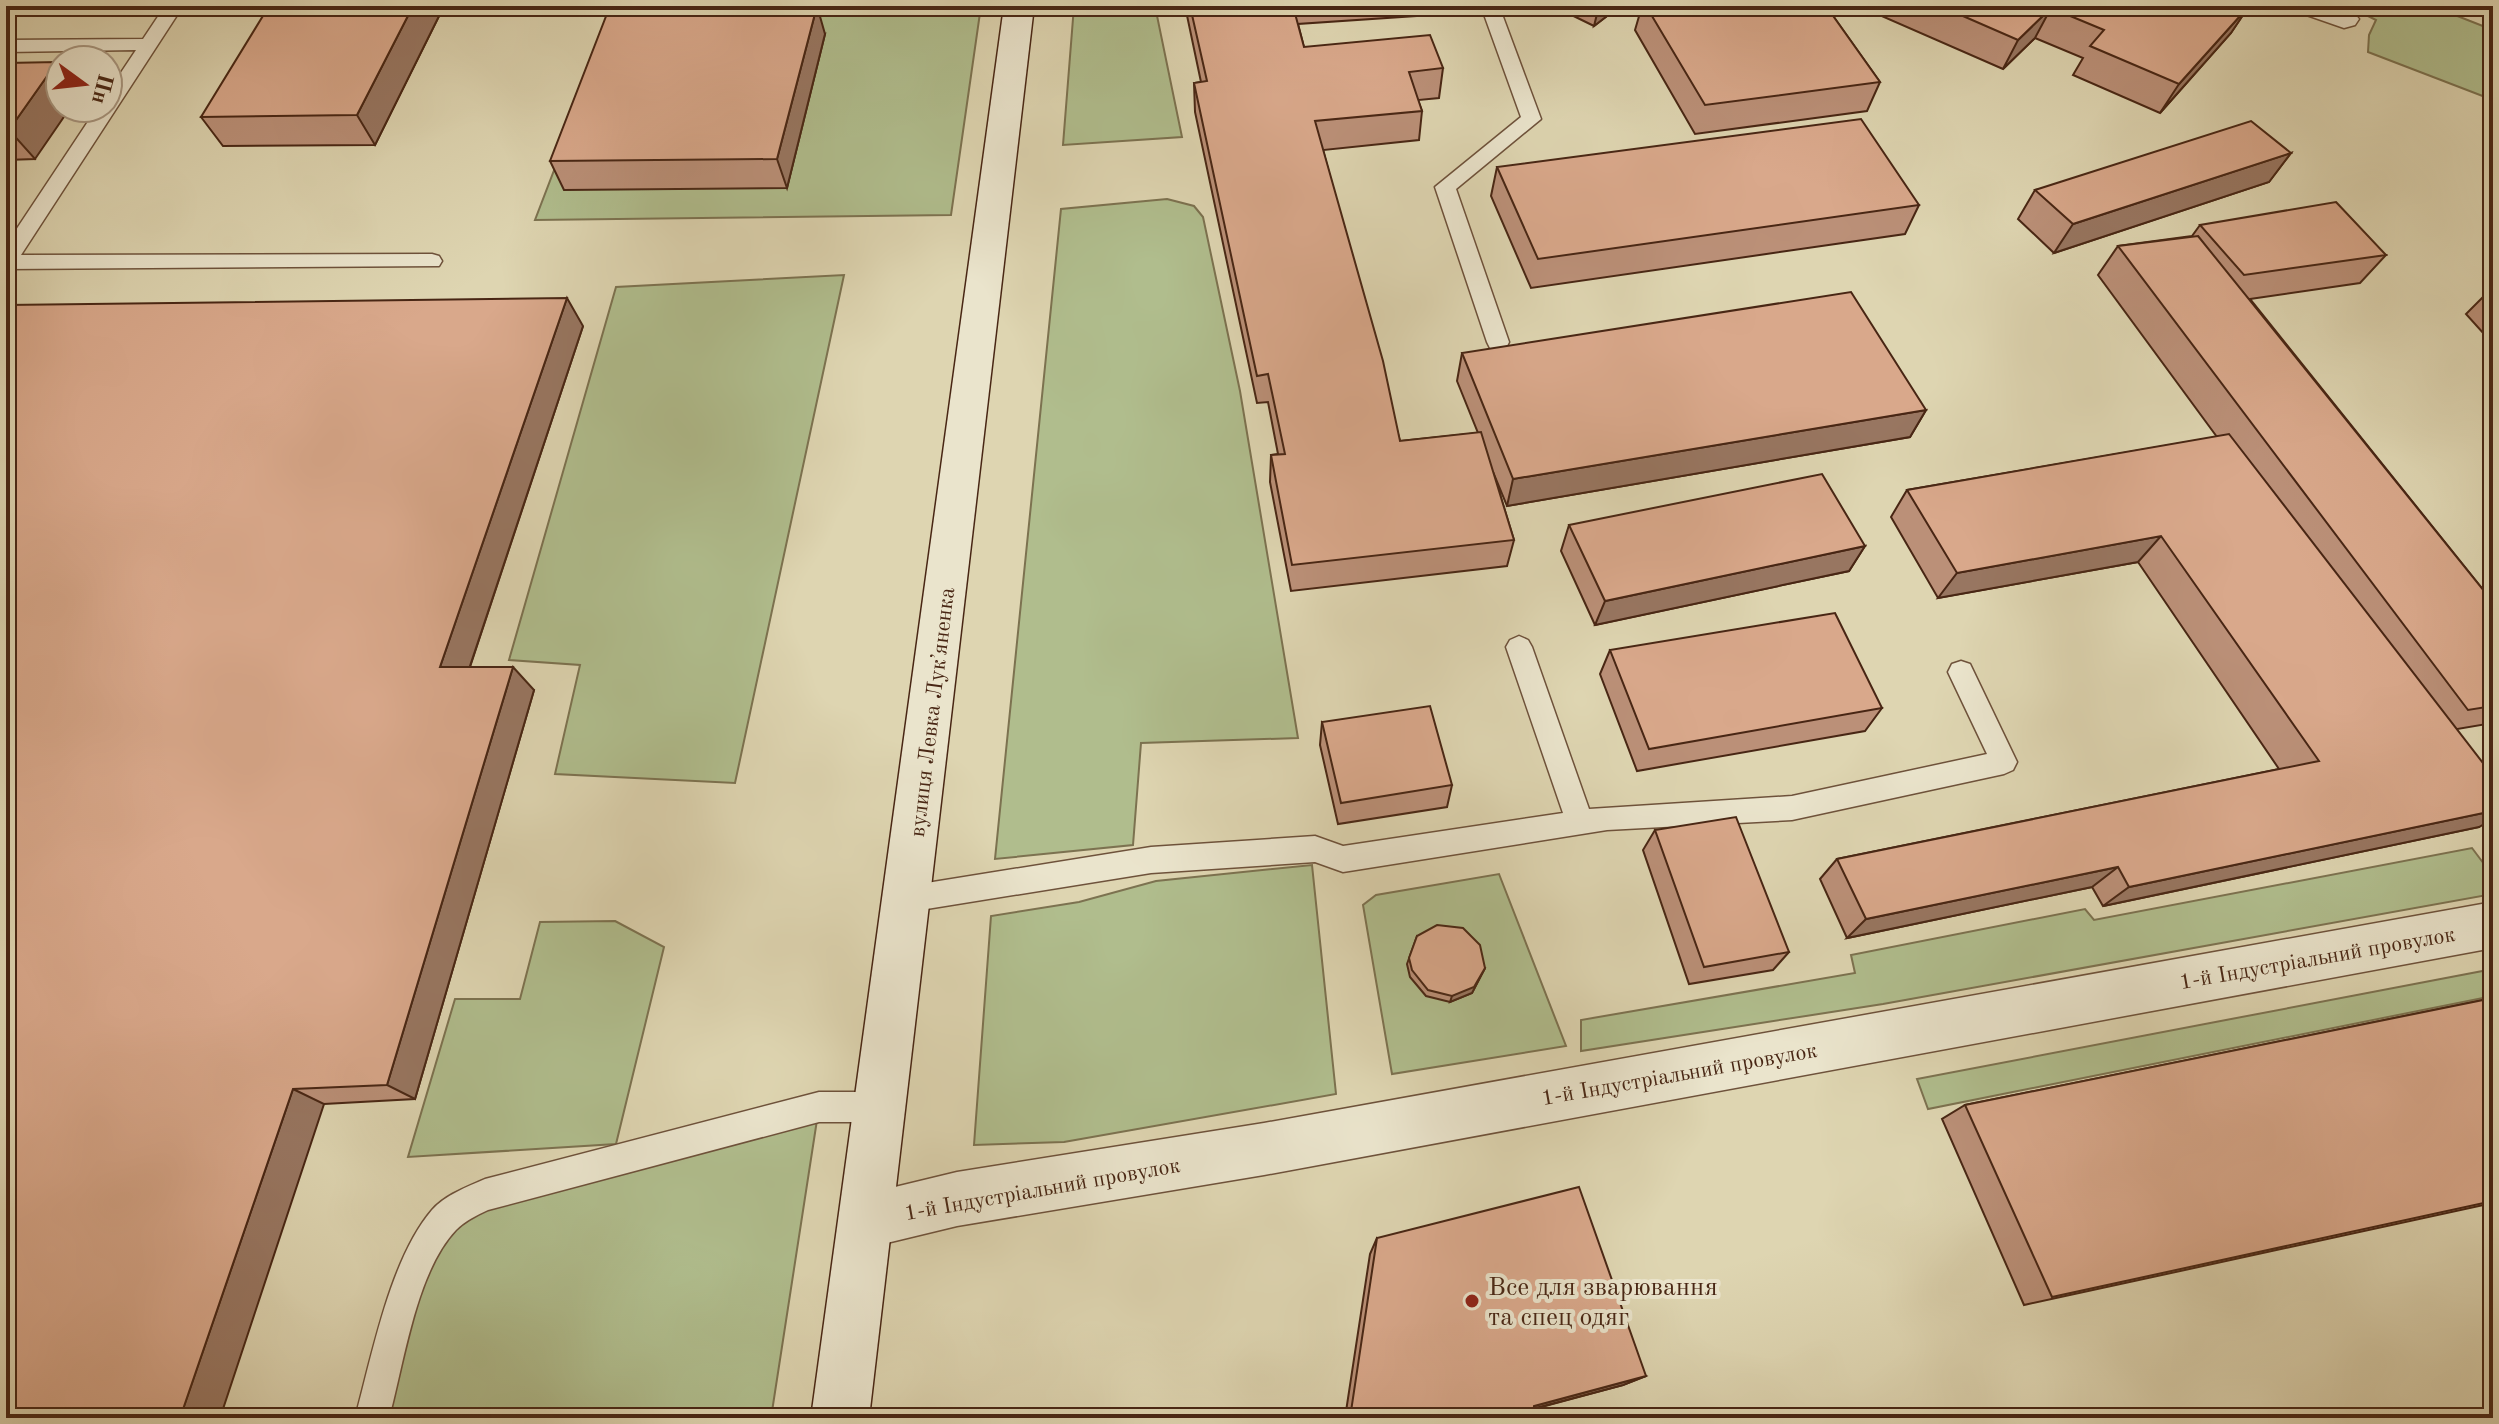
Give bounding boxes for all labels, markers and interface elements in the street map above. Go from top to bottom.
north arrow [44,44,124,124]
text: Пн [87,71,116,106]
street label: вулиця Левка Лукʼяненка [907,586,959,838]
street label: 1-й Індустріальний провулок [2178,924,2457,994]
street label: 1-й Індустріальний провулок [1540,1040,1819,1110]
street label: 1-й Індустріальний провулок [903,1155,1182,1225]
place label: Все для зварювання та спец одяг [1488,1275,1718,1331]
marker: Все для зварювання та спец одяг [1463,1292,1481,1310]

